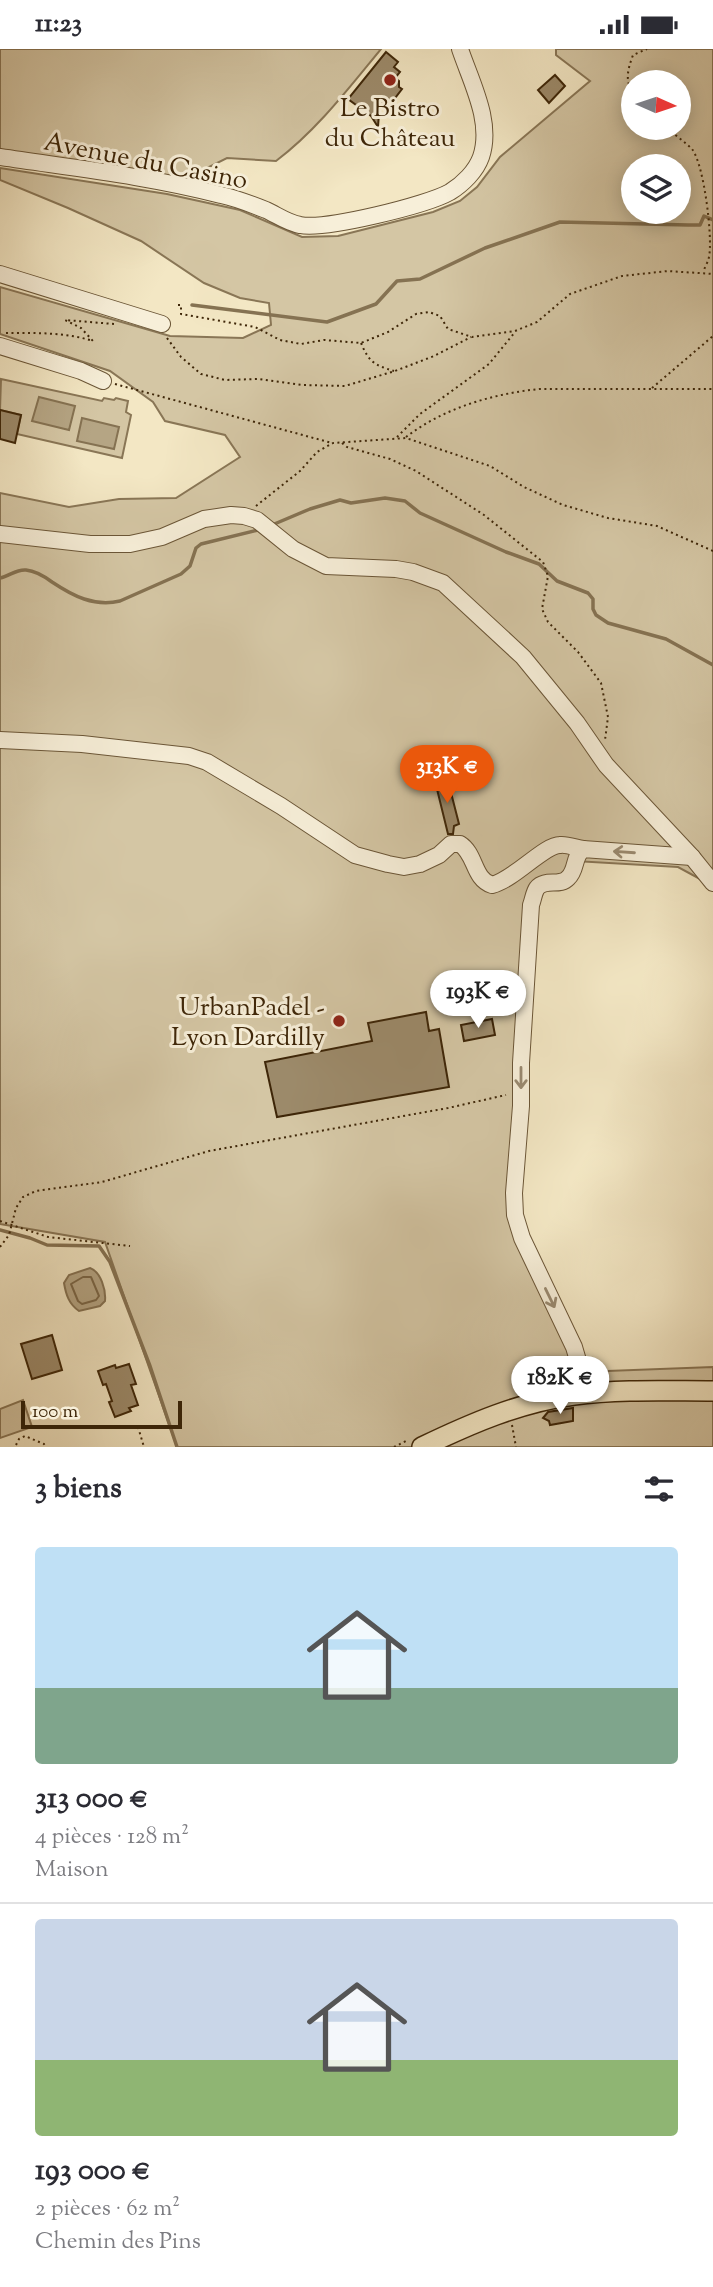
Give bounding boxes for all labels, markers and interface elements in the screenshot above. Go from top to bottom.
text: 11:23 [35,6,82,43]
north arrow [621,70,691,140]
map controls [621,70,691,224]
marker: Le Bistro du Château [382,72,398,88]
place label: Le Bistro du Château [325,91,455,158]
street label: Avenue du Casino [40,125,251,200]
button: layers [621,154,691,224]
pin: 313K € [390,745,504,805]
text: 313K € [416,751,478,784]
one-way arrow [613,845,636,858]
pin: 193K € [421,971,535,1030]
text: 193K € [446,976,510,1009]
place label: UrbanPadel - Lyon Dardilly [171,990,325,1057]
marker: UrbanPadel - Lyon Dardilly [331,1013,347,1029]
one-way arrow [514,1066,528,1089]
one-way arrow [543,1287,557,1308]
pin: 182K € [503,1357,617,1416]
text: 182K € [527,1362,593,1395]
scale bar [21,1398,182,1430]
text: 100 m [32,1399,78,1426]
text: 3 biens [35,1468,122,1511]
icon: filters [640,1470,678,1508]
icon: home [294,1592,420,1718]
text: 313 000 € [35,1778,148,1821]
text: 4 pièces · 128 m² [35,1821,189,1854]
text: Maison [35,1854,109,1887]
icon: home [294,1964,420,2090]
text: 193 000 € [35,2150,150,2193]
text: 2 pièces · 62 m² [35,2193,180,2226]
text: Chemin des Pins [35,2226,201,2259]

